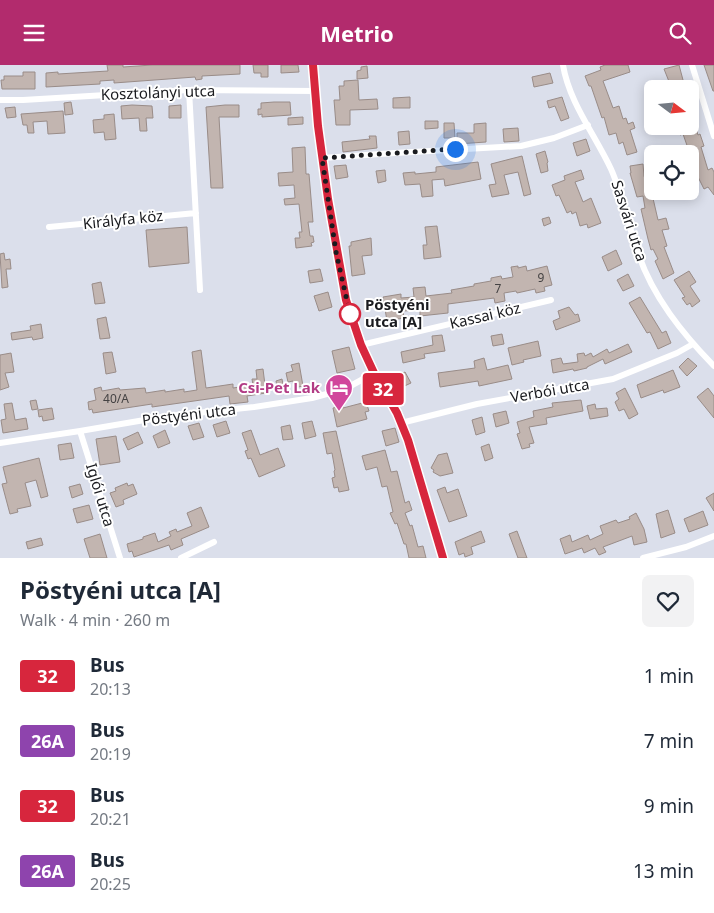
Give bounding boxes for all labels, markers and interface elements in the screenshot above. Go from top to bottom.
text: Metrio [320,18,394,48]
icon: menu [20,19,48,47]
icon: search [666,19,694,47]
street label: Kosztolányi utca [100,80,215,104]
north arrow [644,80,699,135]
map controls [644,80,699,200]
your location [443,137,468,162]
button: locate [644,145,699,200]
street label: Sasvári utca [607,178,652,264]
street label: Királyfa köz [82,205,164,233]
house number: 9 [538,269,545,286]
house number: 7 [495,280,502,297]
place label: Pöstyéni utca [A] [365,294,430,331]
street label: Kassai köz [447,297,522,333]
marker: Pöstyéni utca [A] [339,303,361,325]
hotel icon: Csi-Pet Lak [324,373,354,412]
line badge: 32 [360,373,406,405]
street label: Verbói utca [509,373,591,407]
place label: Csi-Pet Lak [238,377,321,397]
text: 32 [373,377,393,401]
house number: 40/A [103,390,129,407]
street label: Pöstyéni utca [141,398,237,430]
street label: Iglói utca [82,461,120,529]
text: Pöstyéni utca [A] [20,573,221,606]
button: heart [642,575,694,627]
text: Walk · 4 min · 260 m [20,609,170,631]
text: Bus [90,652,125,678]
text: 1 min [644,663,694,689]
text: 32 [37,664,58,688]
text: 20:13 [90,678,131,700]
text: Bus [90,717,125,743]
text: 7 min [644,728,694,754]
text: 26A [31,729,64,753]
text: 20:19 [90,743,131,765]
text: Bus [90,782,125,808]
text: 9 min [644,793,694,819]
text: 32 [37,794,58,818]
text: 20:21 [90,808,131,830]
text: Bus [90,847,125,873]
text: 13 min [633,858,694,884]
text: 26A [31,859,64,883]
text: 20:25 [90,873,131,895]

